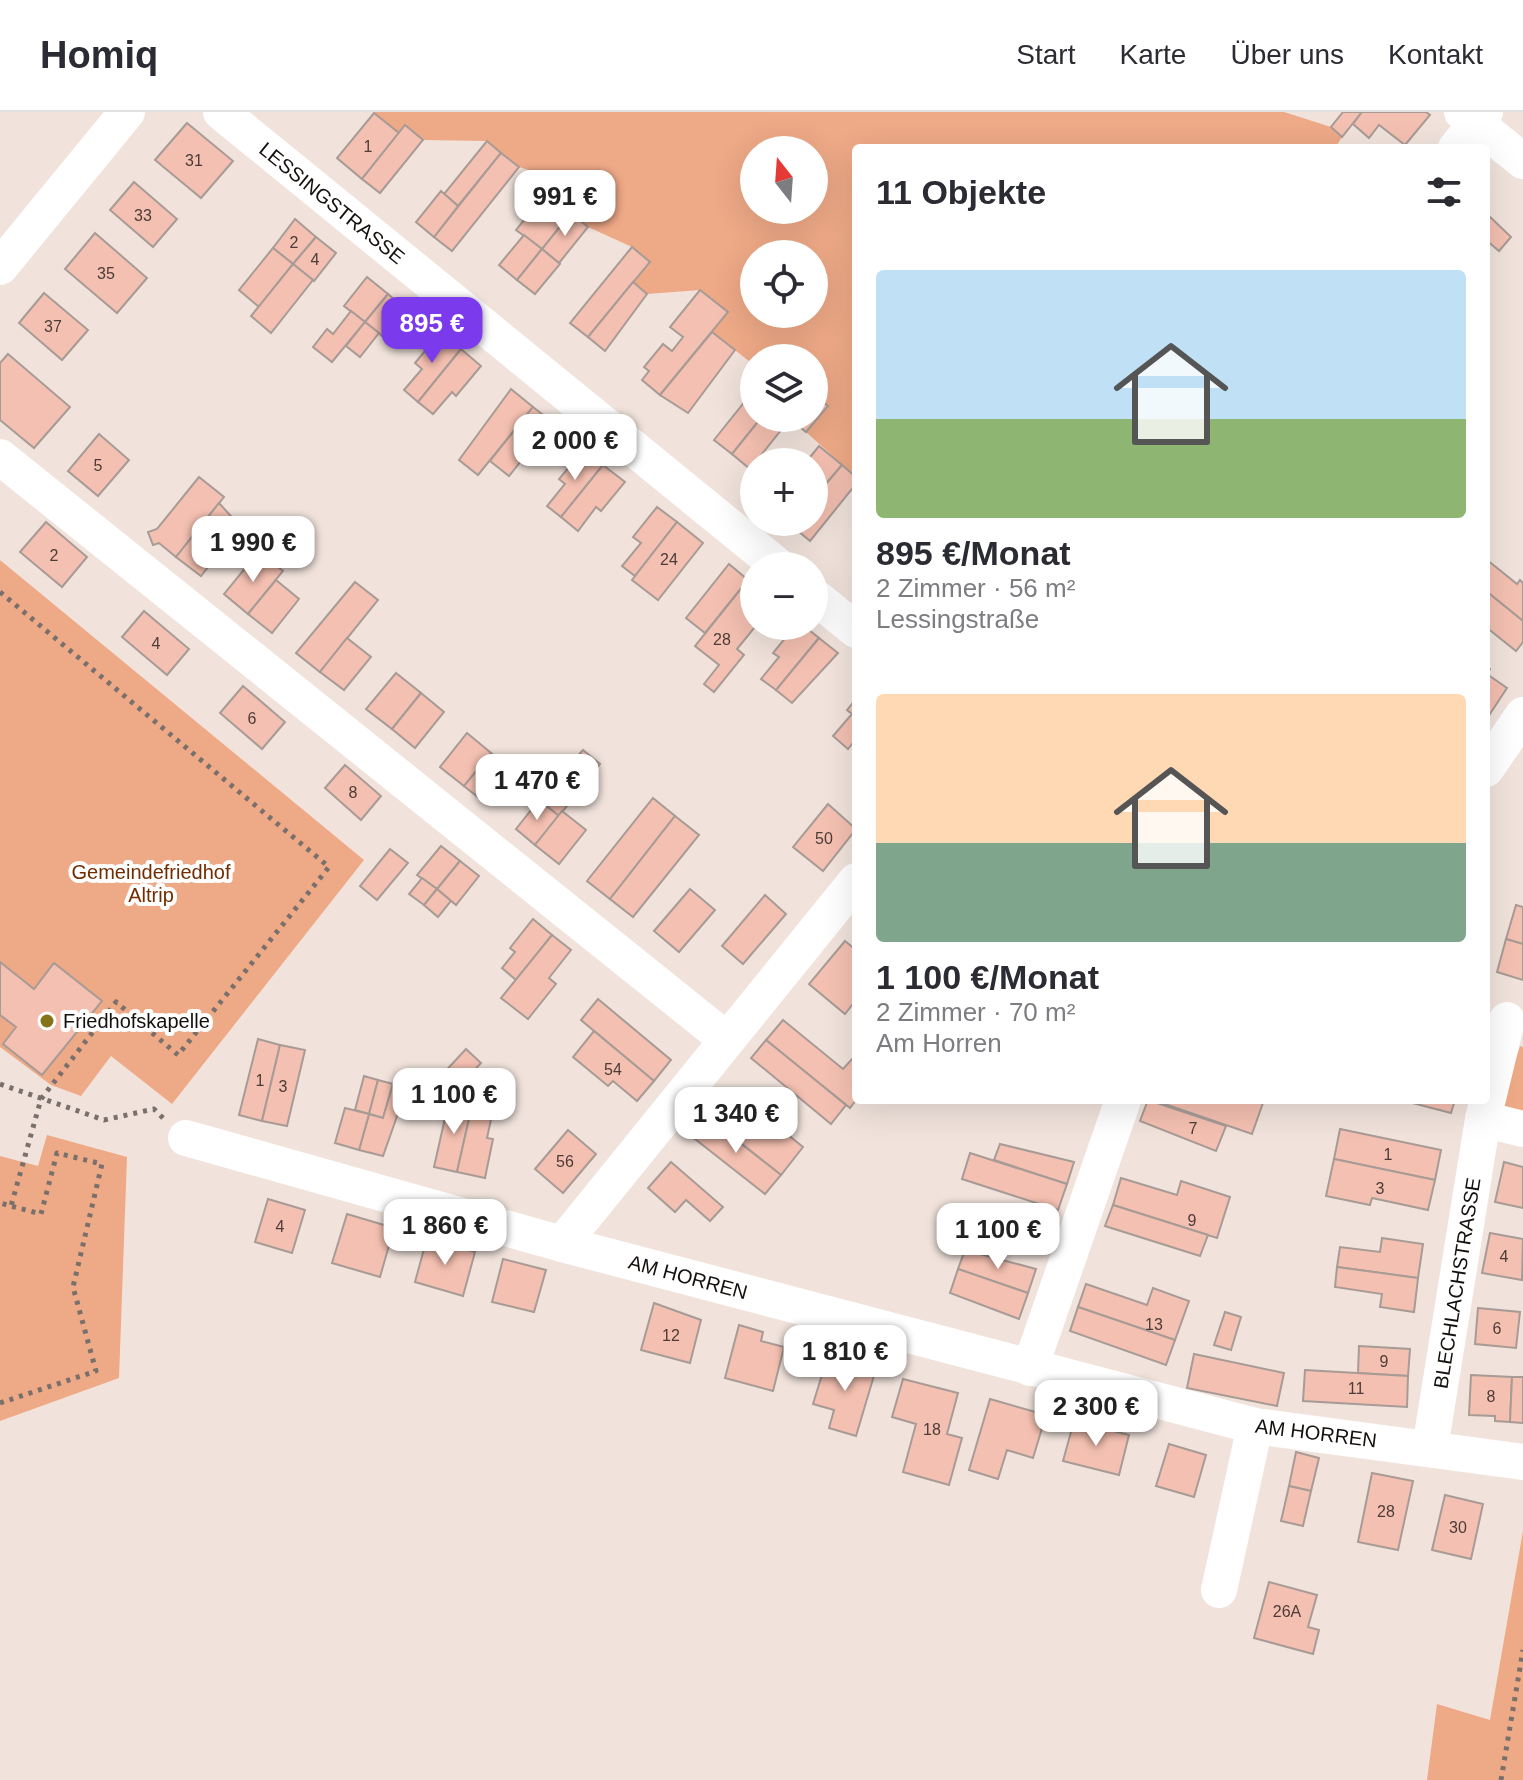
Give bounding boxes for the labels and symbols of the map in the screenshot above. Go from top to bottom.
north arrow [740,136,828,224]
street label: LESSINGSTRASSE [255,138,409,268]
house number: 1 [364,138,373,155]
house number: 31 [185,152,203,169]
pin: 991 € [509,170,621,238]
house number: 33 [134,207,152,224]
house number: 2 [290,234,299,251]
house number: 4 [311,251,320,268]
house number: 35 [97,265,115,282]
pin: 895 € [376,297,488,365]
house number: 37 [44,318,62,335]
pin: 2 000 € [501,414,649,482]
house number: 5 [94,457,103,474]
pin: 1 990 € [179,516,327,584]
house number: 2 [50,547,59,564]
house number: 24 [660,551,678,568]
house number: 28 [713,631,731,648]
house number: 4 [152,635,161,652]
house number: 6 [248,710,257,727]
pin: 1 470 € [463,754,611,822]
house number: 8 [349,784,358,801]
house number: 50 [815,830,833,847]
park label: Gemeindefriedhof Altrip [72,861,231,906]
place label: Friedhofskapelle [63,1010,210,1032]
marker: Friedhofskapelle [38,1012,56,1030]
house number: 54 [604,1061,622,1078]
pin: 1 100 € [380,1068,528,1136]
house number: 1 [256,1072,265,1089]
house number: 3 [279,1078,288,1095]
pin: 1 340 € [662,1087,810,1155]
house number: 7 [1189,1120,1198,1137]
house number: 1 [1384,1146,1393,1163]
house number: 56 [556,1153,574,1170]
street label: BLECHLACHSTRASSE [1429,1176,1485,1390]
house number: 3 [1376,1180,1385,1197]
pin: 1 860 € [371,1199,519,1267]
pin: 1 100 € [924,1203,1072,1271]
house number: 9 [1188,1212,1197,1229]
house number: 4 [276,1218,285,1235]
house number: 4 [1500,1248,1509,1265]
street label: AM HORREN [626,1251,750,1303]
house number: 13 [1145,1316,1163,1333]
house number: 6 [1493,1320,1502,1337]
pin: 1 810 € [771,1325,919,1393]
house number: 12 [662,1327,680,1344]
house number: 9 [1380,1353,1389,1370]
pin: 2 300 € [1022,1380,1170,1448]
house number: 11 [1348,1380,1364,1397]
house number: 8 [1487,1388,1496,1405]
street label: AM HORREN [1254,1415,1378,1451]
house number: 18 [923,1421,941,1438]
house number: 28 [1377,1503,1395,1520]
house number: 30 [1449,1519,1467,1536]
house number: 26A [1273,1603,1302,1620]

